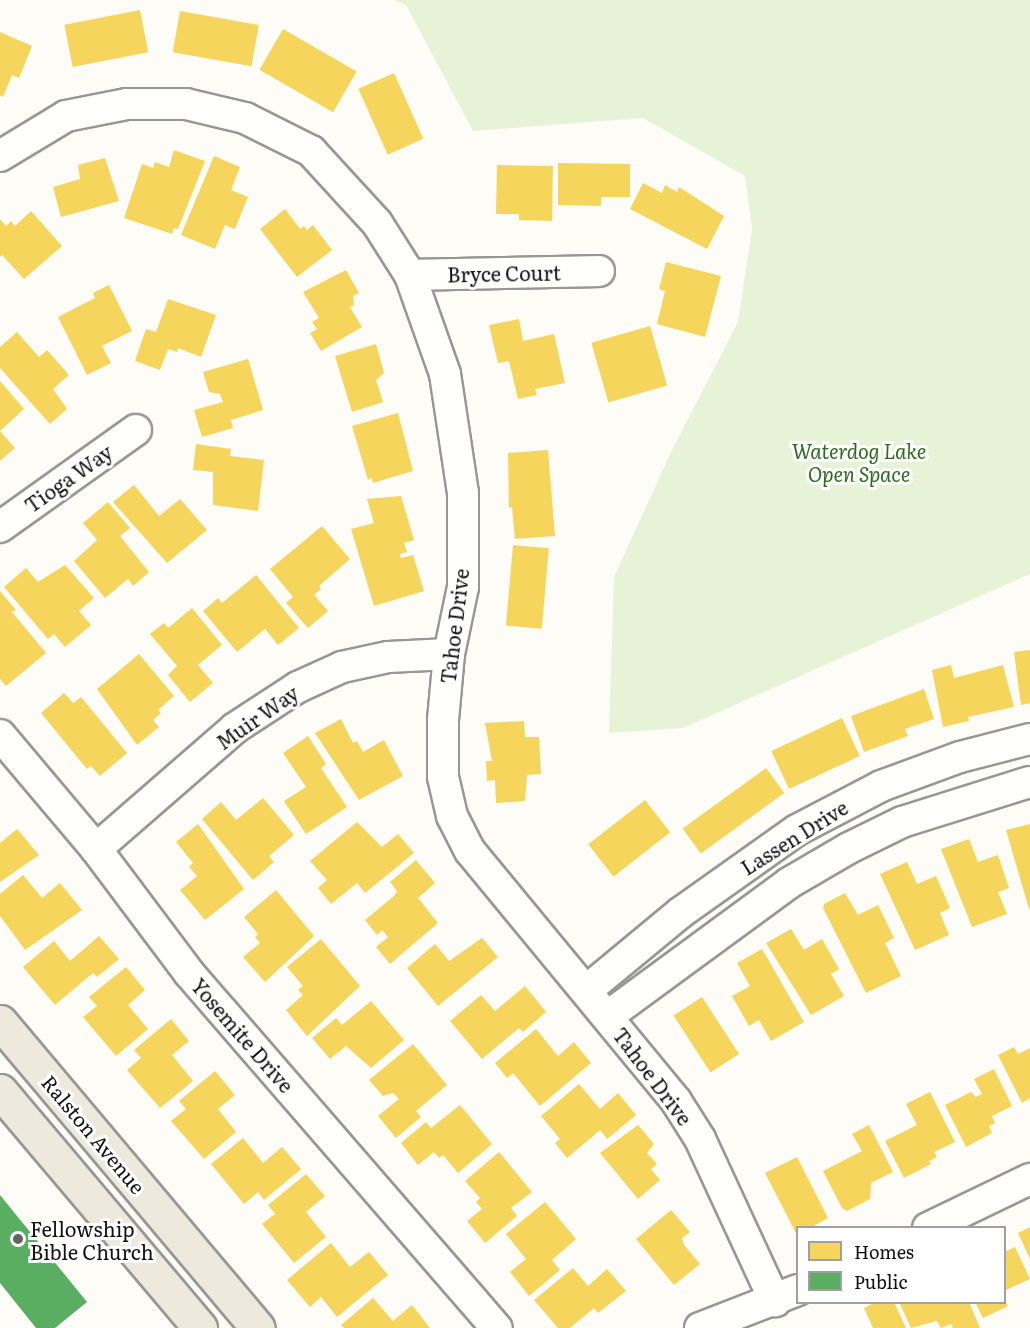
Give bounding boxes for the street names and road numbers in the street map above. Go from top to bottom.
street label: Bryce Court [447,260,561,286]
street label: Tioga Way [20,439,116,517]
street label: Tahoe Drive [435,567,473,685]
street label: Muir Way [211,680,303,754]
street label: Lassen Drive [736,795,852,879]
street label: Yosemite Drive [187,973,299,1097]
street label: Tahoe Drive [609,1022,697,1130]
street label: Ralston Avenue [37,1070,151,1198]

